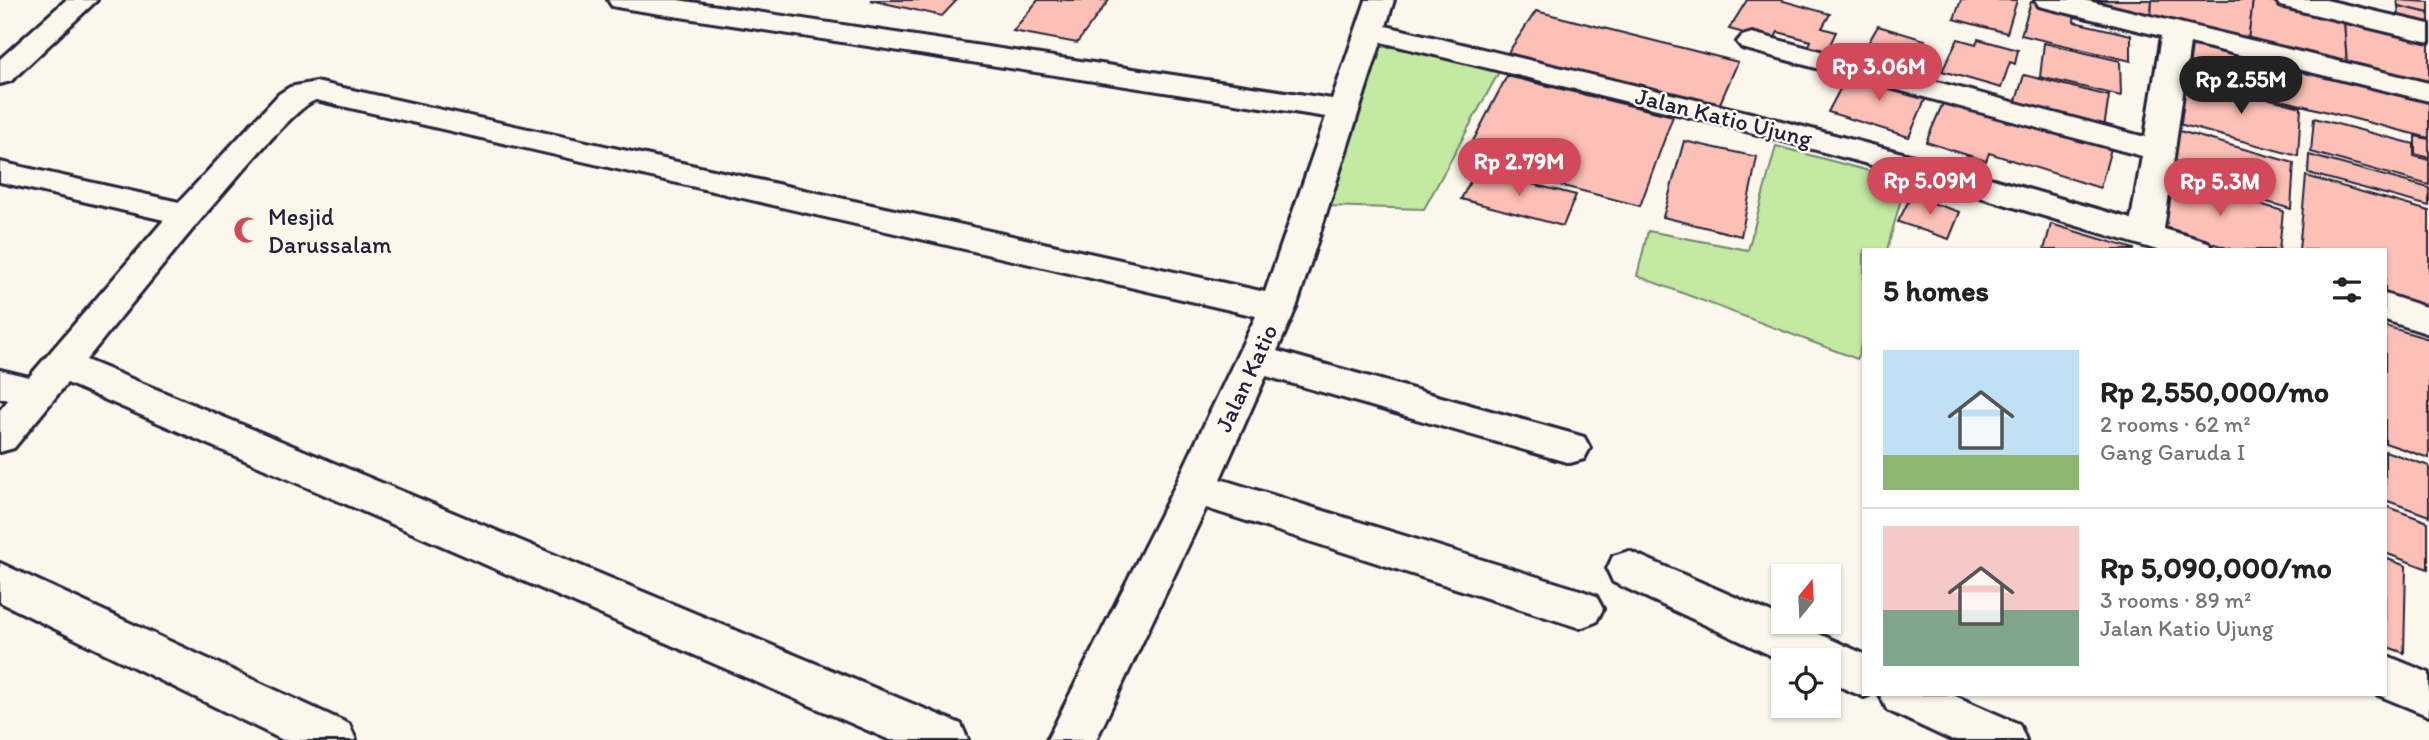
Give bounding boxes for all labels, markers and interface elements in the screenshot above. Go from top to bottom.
pin: Rp 3.06M [1807,43,1951,103]
text: Rp 3.06M [1832,52,1926,80]
pin: Rp 2.55M [2169,57,2313,116]
text: Rp 2.55M [2195,65,2287,93]
street label: Jalan Katio Ujung [1633,81,1816,153]
pin: Rp 2.79M [1447,138,1591,198]
text: Rp 2.79M [1474,147,1564,175]
pin: Rp 5.09M [1858,158,2002,217]
pin: Rp 5.3M [2155,158,2285,218]
text: Rp 5.09M [1883,166,1977,194]
text: Rp 5.3M [2180,167,2260,195]
place label: Mesjid Darussalam [268,202,392,259]
mosque icon: Mesjid Darussalam [232,215,262,245]
icon: filters [2328,271,2366,309]
text: 5 homes [1883,272,1989,309]
street label: Jalan Katio [1208,320,1284,436]
text: Rp 2,550,000/mo [2100,373,2329,410]
icon: home [1939,378,2023,462]
text: 2 rooms · 62 m² [2100,410,2251,438]
text: Gang Garuda I [2100,438,2245,466]
text: Rp 5,090,000/mo [2100,549,2332,586]
icon: home [1939,554,2023,638]
north arrow [1771,564,1841,634]
map controls [1771,564,1841,718]
text: 3 rooms · 89 m² [2100,586,2251,614]
text: Jalan Katio Ujung [2100,614,2274,642]
button: locate [1771,648,1841,718]

